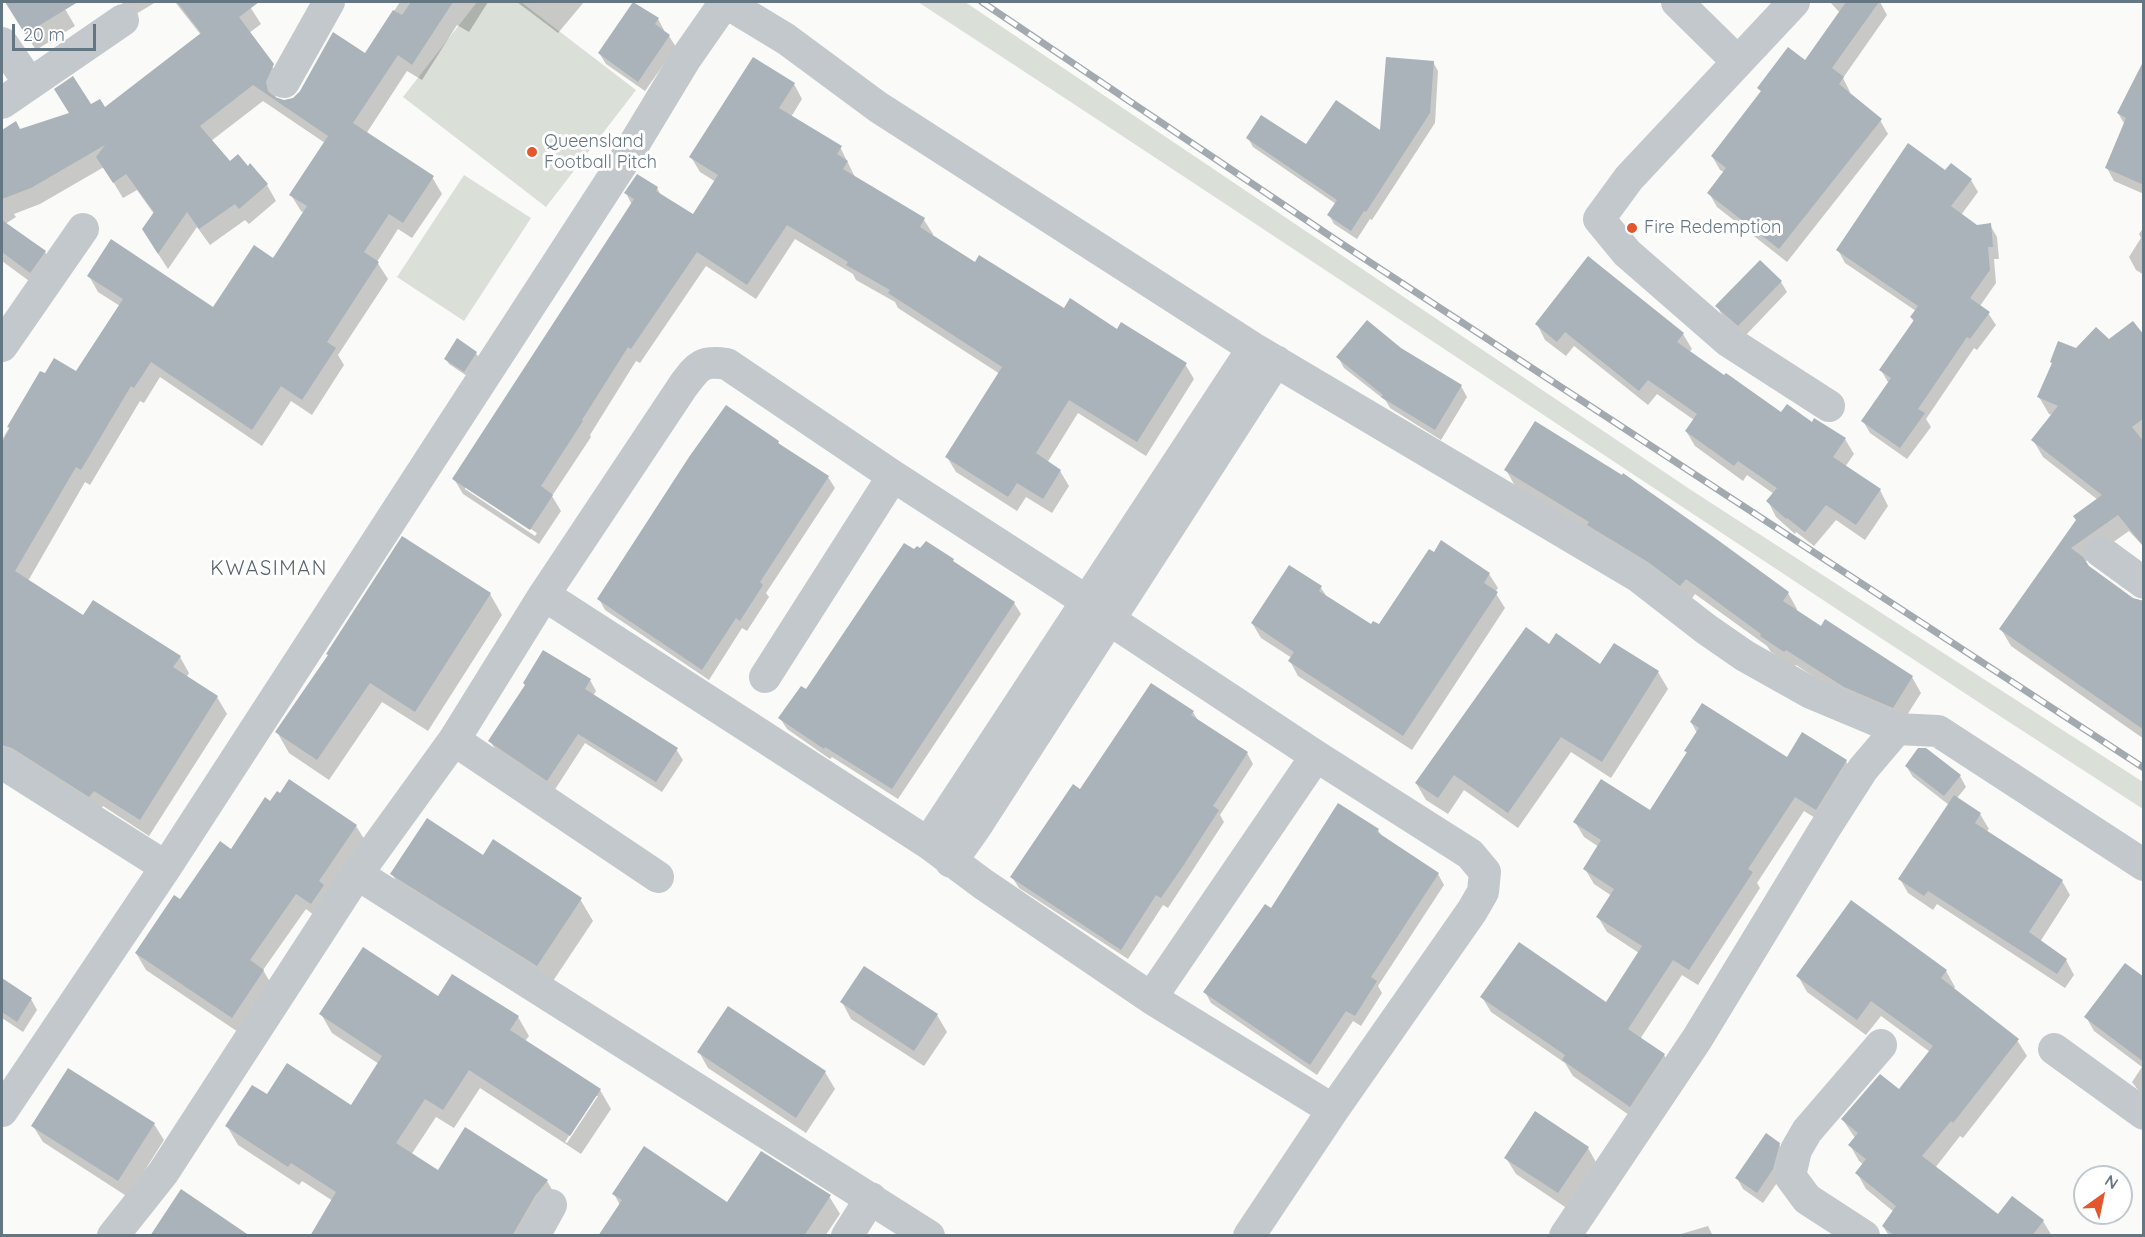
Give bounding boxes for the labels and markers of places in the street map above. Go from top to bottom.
place label: Queensland Football Pitch [544,131,657,174]
marker: Queensland Football Pitch [525,145,539,159]
place label: Fire Redemption [1644,217,1781,239]
marker: Fire Redemption [1625,221,1639,235]

